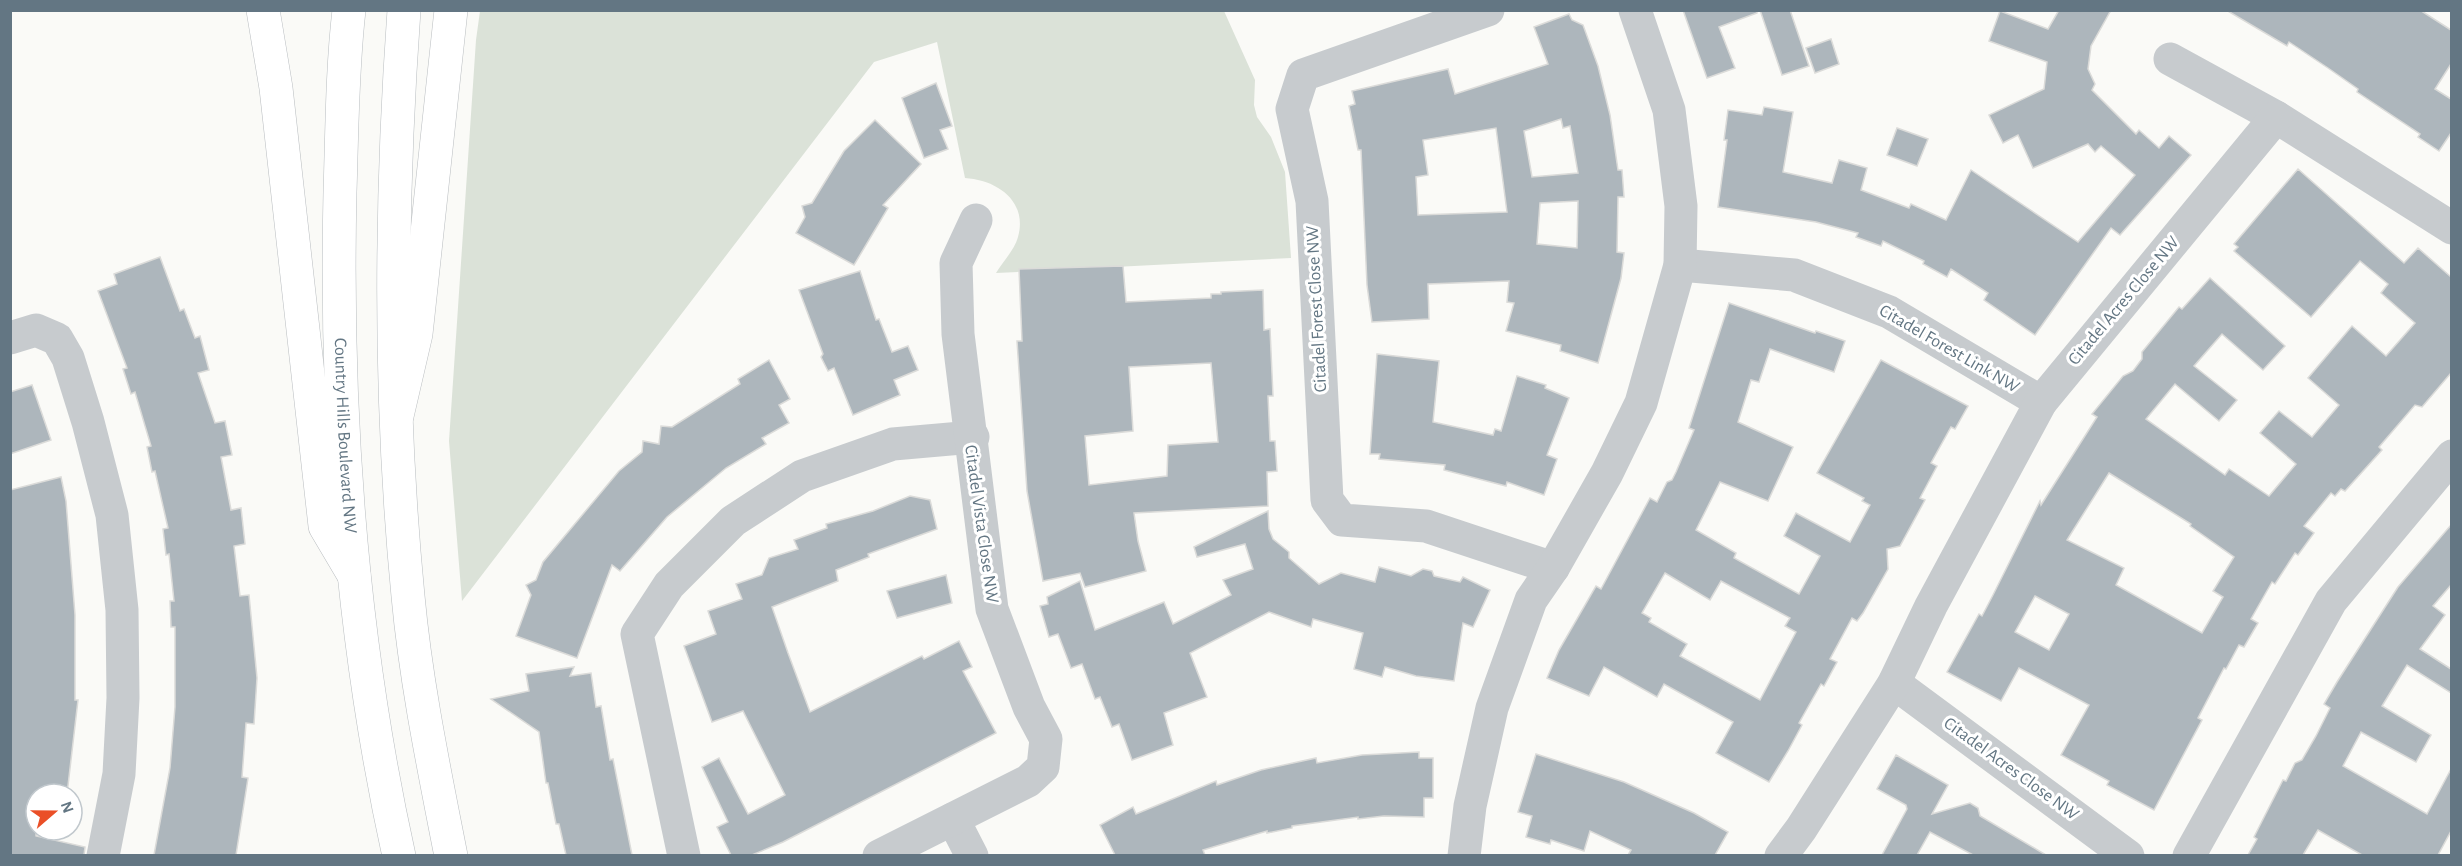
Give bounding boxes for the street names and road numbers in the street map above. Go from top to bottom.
street label: Citadel Forest Close NW [1304,225,1330,393]
street label: Citadel Acres Close NW [2065,233,2183,369]
street label: Citadel Forest Link NW [1876,302,2022,396]
street label: Country Hills Boulevard NW [331,338,359,534]
street label: Citadel Vista Close NW [961,444,1001,604]
street label: Citadel Acres Close NW [1940,714,2082,824]

